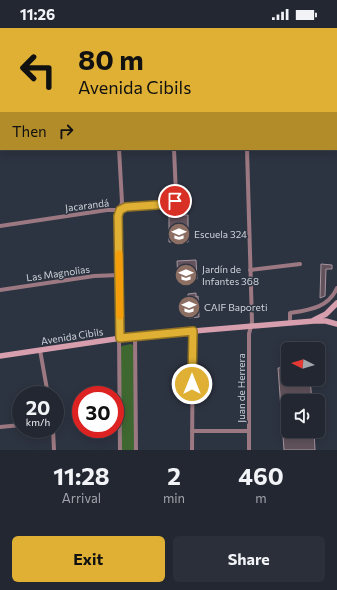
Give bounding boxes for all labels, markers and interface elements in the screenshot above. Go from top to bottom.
text: 11:26 [20,5,55,23]
text: 80 m [78,42,144,76]
icon: left [12,44,64,96]
text: Avenida Cibils [78,76,191,98]
icon: right [55,120,77,142]
text: Then [12,122,47,140]
pin [158,184,192,218]
icon: arrive [164,190,186,212]
street label: Jacarandá [64,196,110,214]
school or university icon: Escuela 324 [166,221,192,247]
place label: Escuela 324 [194,228,247,240]
school or university icon: Jardín de Infantes 368 [173,262,199,288]
street label: Las Magnolias [25,263,91,283]
place label: Jardín de Infantes 368 [202,263,259,287]
school or university icon: CAIF Baporeti [176,294,202,320]
place label: CAIF Baporeti [204,301,267,313]
street label: Avenida Cibils [40,325,104,347]
north arrow [281,342,325,386]
map controls [281,342,325,438]
street label: Juan de Herrera [235,353,247,423]
position arrow [171,363,213,405]
speed limit sign: 30 [72,386,124,438]
button: sound [281,394,325,438]
text: 20 [26,395,50,419]
text: km/h [26,416,50,428]
text: 11:28 [53,461,110,490]
text: 2 [167,461,181,490]
text: 460 [238,461,284,490]
text: Arrival [62,490,101,506]
text: min [163,490,185,506]
text: m [255,490,267,506]
button: Exit [12,536,165,582]
button: Share [173,536,325,582]

